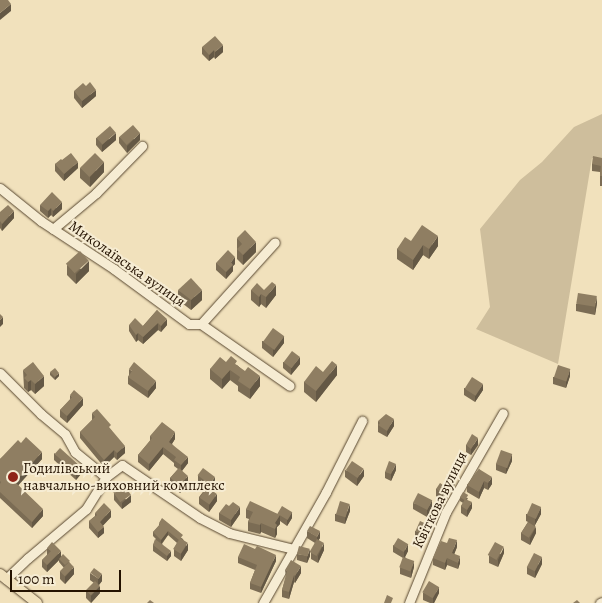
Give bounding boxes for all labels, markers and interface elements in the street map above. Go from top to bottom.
street label: Миколаївська вулиця [65,217,189,311]
street label: Квіткова вулиця [409,449,471,551]
place label: Годилівський навчально-виховний комплекс [23,459,225,494]
marker: Годилівський навчально-виховний комплекс [7,471,19,483]
scale bar [12,560,124,592]
text: 100 m [18,569,55,589]

